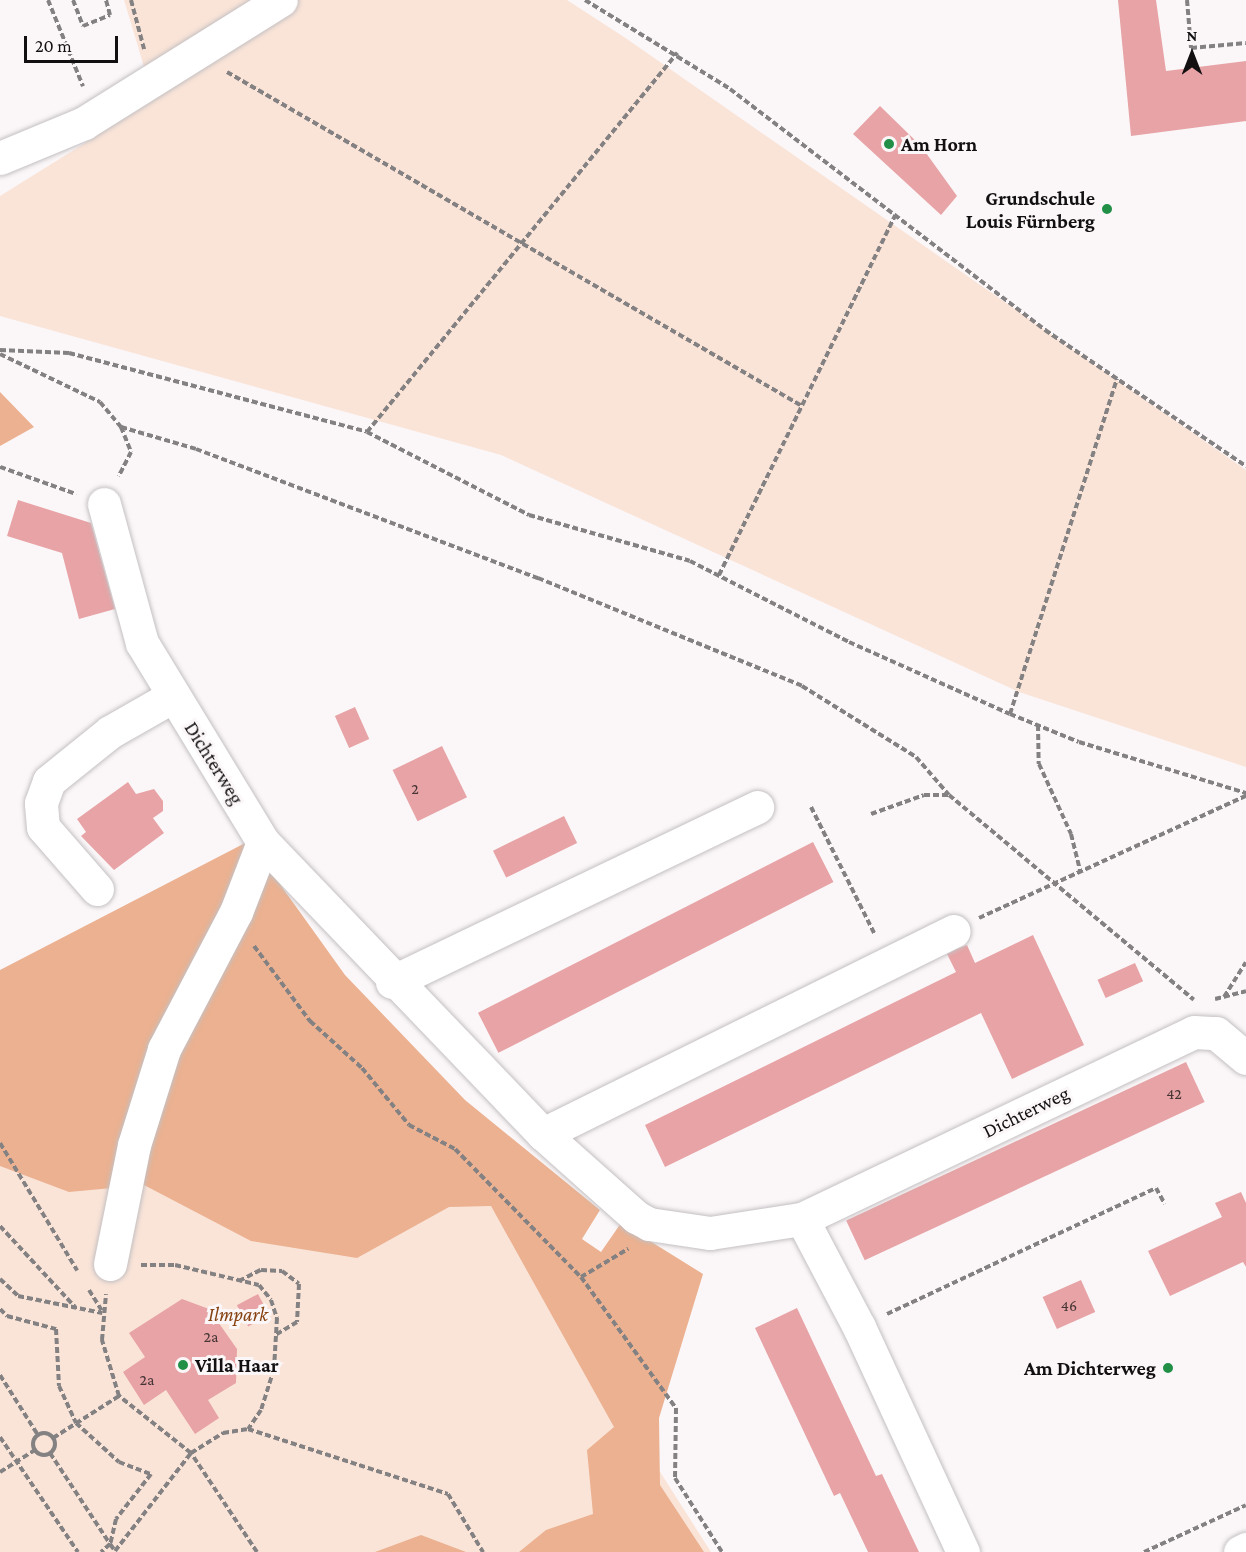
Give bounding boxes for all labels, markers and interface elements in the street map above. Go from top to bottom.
scale bar [27,24,122,62]
north arrow [1162,24,1222,84]
text: N [1187,27,1197,44]
text: 20 m [35,36,72,56]
place label: Am Horn [901,132,977,156]
marker: Am Horn [882,137,896,151]
place label: Grundschule Louis Fürnberg [966,186,1095,233]
marker: Grundschule Louis Fürnberg [1100,202,1114,216]
street label: Dichterweg [179,717,249,809]
house number: 2 [411,779,419,799]
street label: Dichterweg [979,1081,1073,1143]
house number: 42 [1166,1084,1182,1104]
house number: 46 [1061,1296,1077,1316]
park label: Ilmpark [208,1302,268,1326]
house number: 2a [203,1327,219,1347]
place label: Villa Haar [195,1353,279,1377]
place label: Am Dichterweg [1024,1356,1156,1380]
marker: Villa Haar [176,1358,190,1372]
marker: Am Dichterweg [1161,1361,1175,1375]
house number: 2a [139,1370,155,1390]

